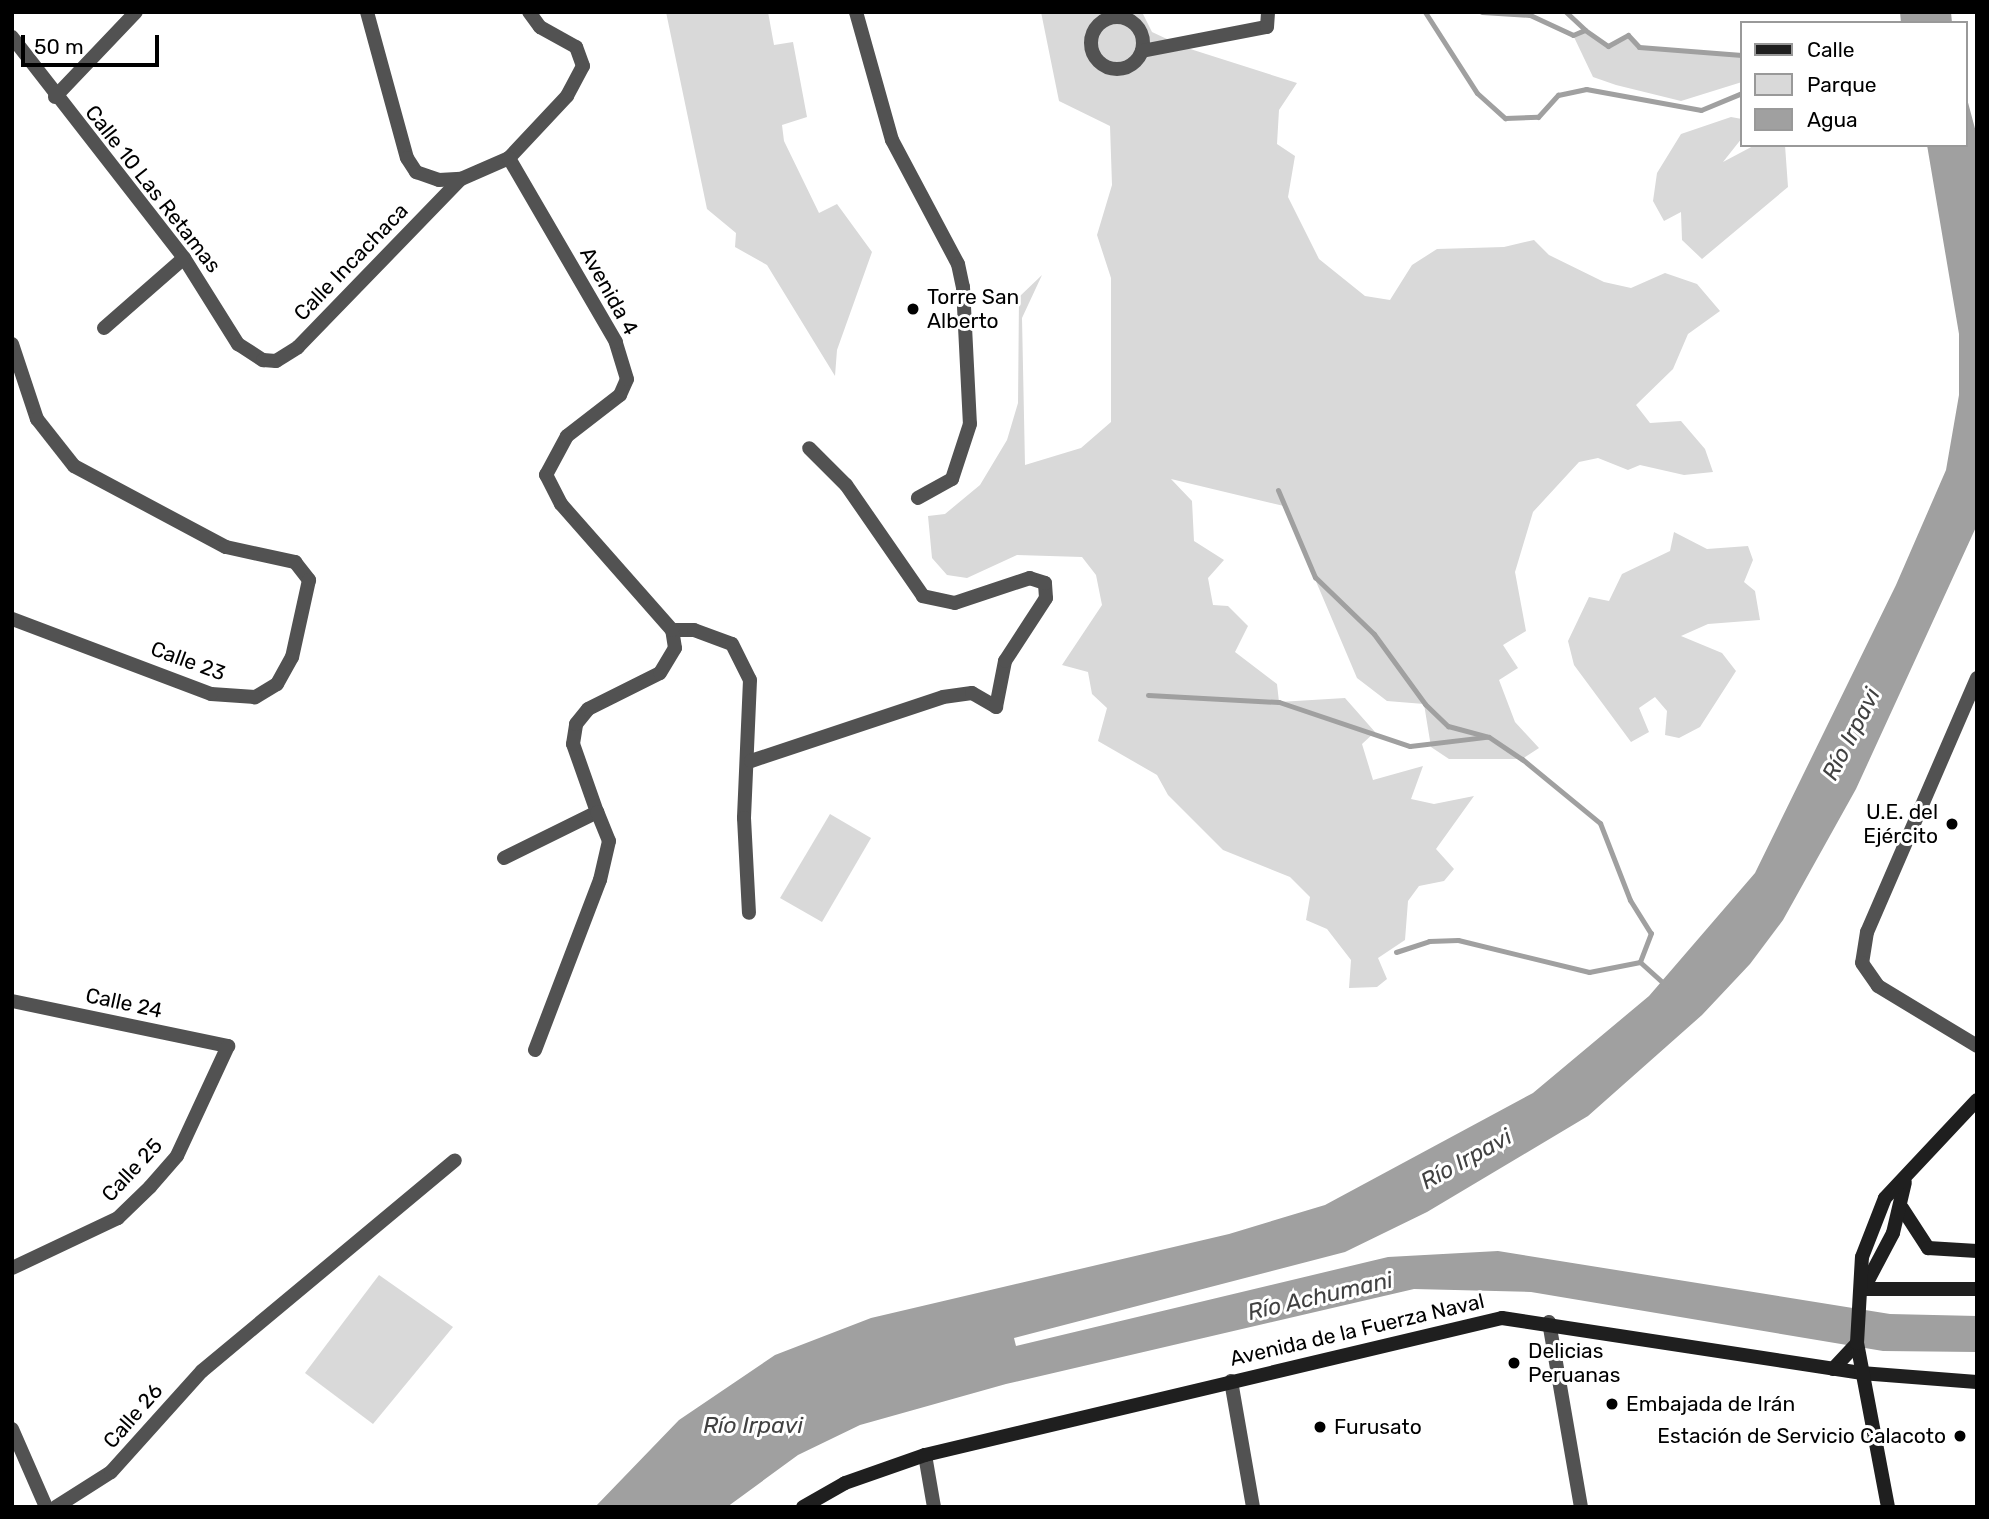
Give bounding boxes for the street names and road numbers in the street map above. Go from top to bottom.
street label: Calle 10 Las Retamas [80,100,226,278]
street label: Calle Incachaca [289,198,413,326]
street label: Avenida 4 [575,243,643,339]
street label: Calle 23 [147,636,229,686]
street label: Calle 24 [83,983,165,1023]
street label: Calle 25 [96,1133,168,1207]
street label: Avenida de la Fuerza Naval [1227,1288,1487,1372]
street label: Calle 26 [98,1378,168,1454]

